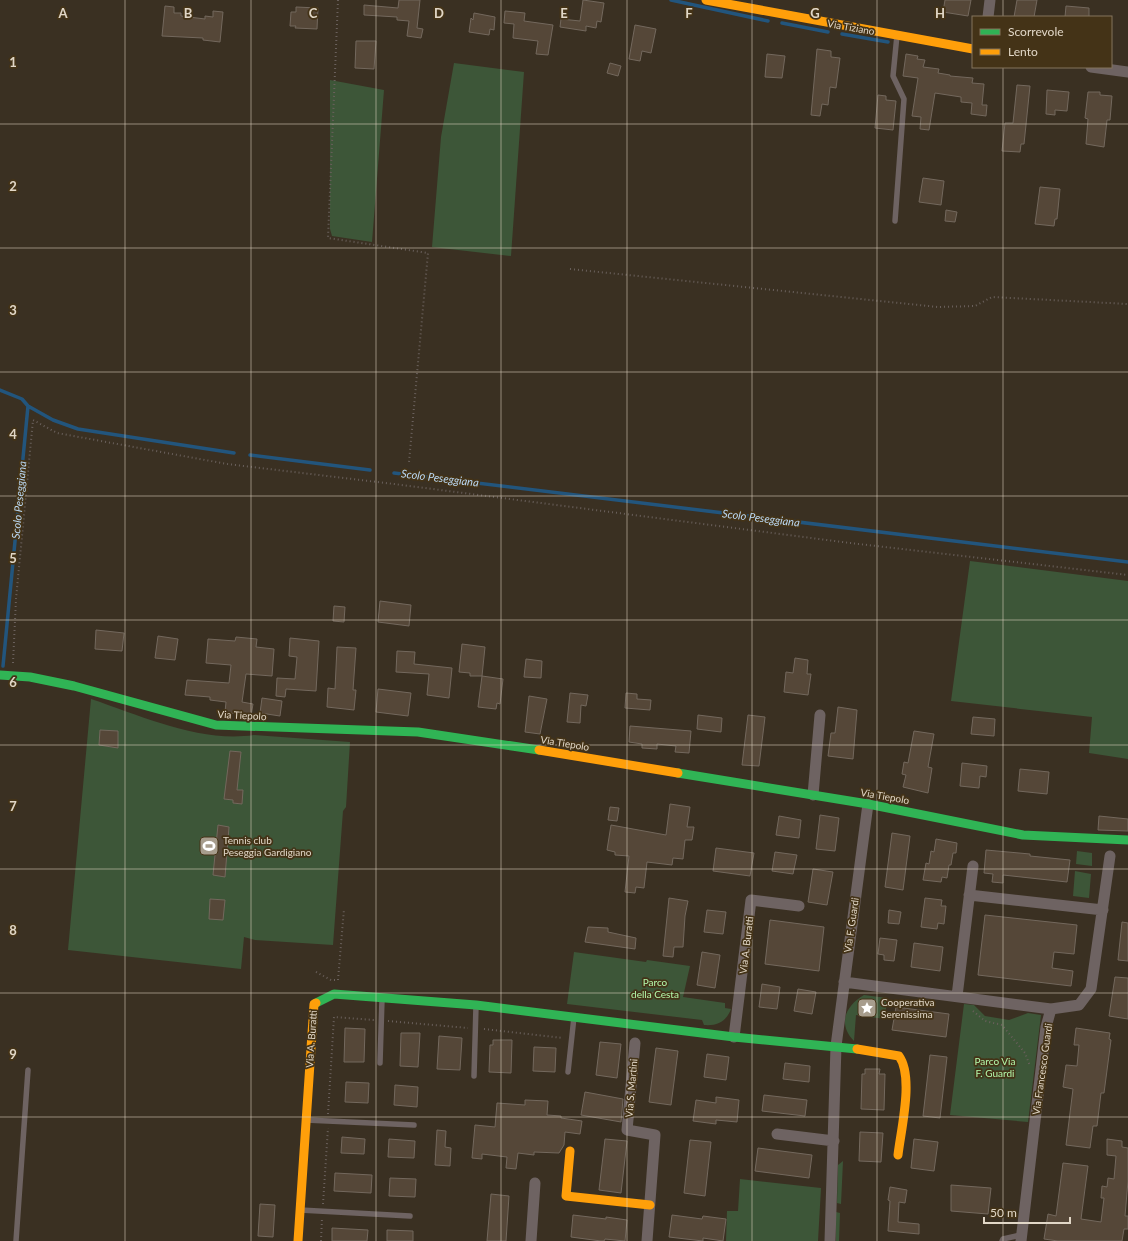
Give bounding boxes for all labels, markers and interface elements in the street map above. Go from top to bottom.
text: A [57,5,68,21]
text: B [184,5,193,21]
text: C [309,5,318,21]
text: D [434,5,444,21]
text: E [560,5,568,21]
text: F [685,5,693,21]
text: G [810,5,820,21]
text: H [935,5,945,21]
legend [972,16,1112,68]
street label: Via Tiziano [826,17,876,37]
text: Scorrevole [1008,24,1064,39]
text: Lento [1008,44,1038,59]
text: 1 [9,54,17,70]
text: 2 [9,178,17,194]
text: 3 [9,302,17,318]
text: 4 [9,426,17,442]
water label: Scolo Peseggiana [9,460,28,539]
water label: Scolo Peseggiana [401,466,480,489]
water label: Scolo Peseggiana [722,506,801,529]
text: 5 [9,550,17,566]
text: 6 [9,674,17,690]
street label: Via Tiepolo [217,708,267,722]
street label: Via Tiepolo [540,733,591,753]
street label: Via Tiepolo [860,786,911,806]
text: 7 [9,798,17,814]
place label: Tennis club Peseggia Gardigiano [223,834,312,858]
sports icon: Tennis club Peseggia Gardigiano [198,835,220,857]
street label: Via F. Guardi [841,897,861,953]
street label: Via A. Buratti [737,916,755,974]
text: 8 [9,922,17,938]
park label: Parco della Cesta [631,976,679,1000]
place label: Cooperativa Serenissima [881,996,934,1020]
place icon: Cooperativa Serenissima [856,997,878,1019]
street label: Via A. Buratti [303,1010,319,1068]
street label: Via Francesco Guardi [1030,1022,1054,1116]
text: 9 [9,1046,17,1062]
park label: Parco Via F. Guardi [975,1055,1015,1079]
street label: Via S. Martini [622,1058,640,1118]
scale bar [984,1199,1070,1225]
text: 50 m [990,1205,1017,1220]

